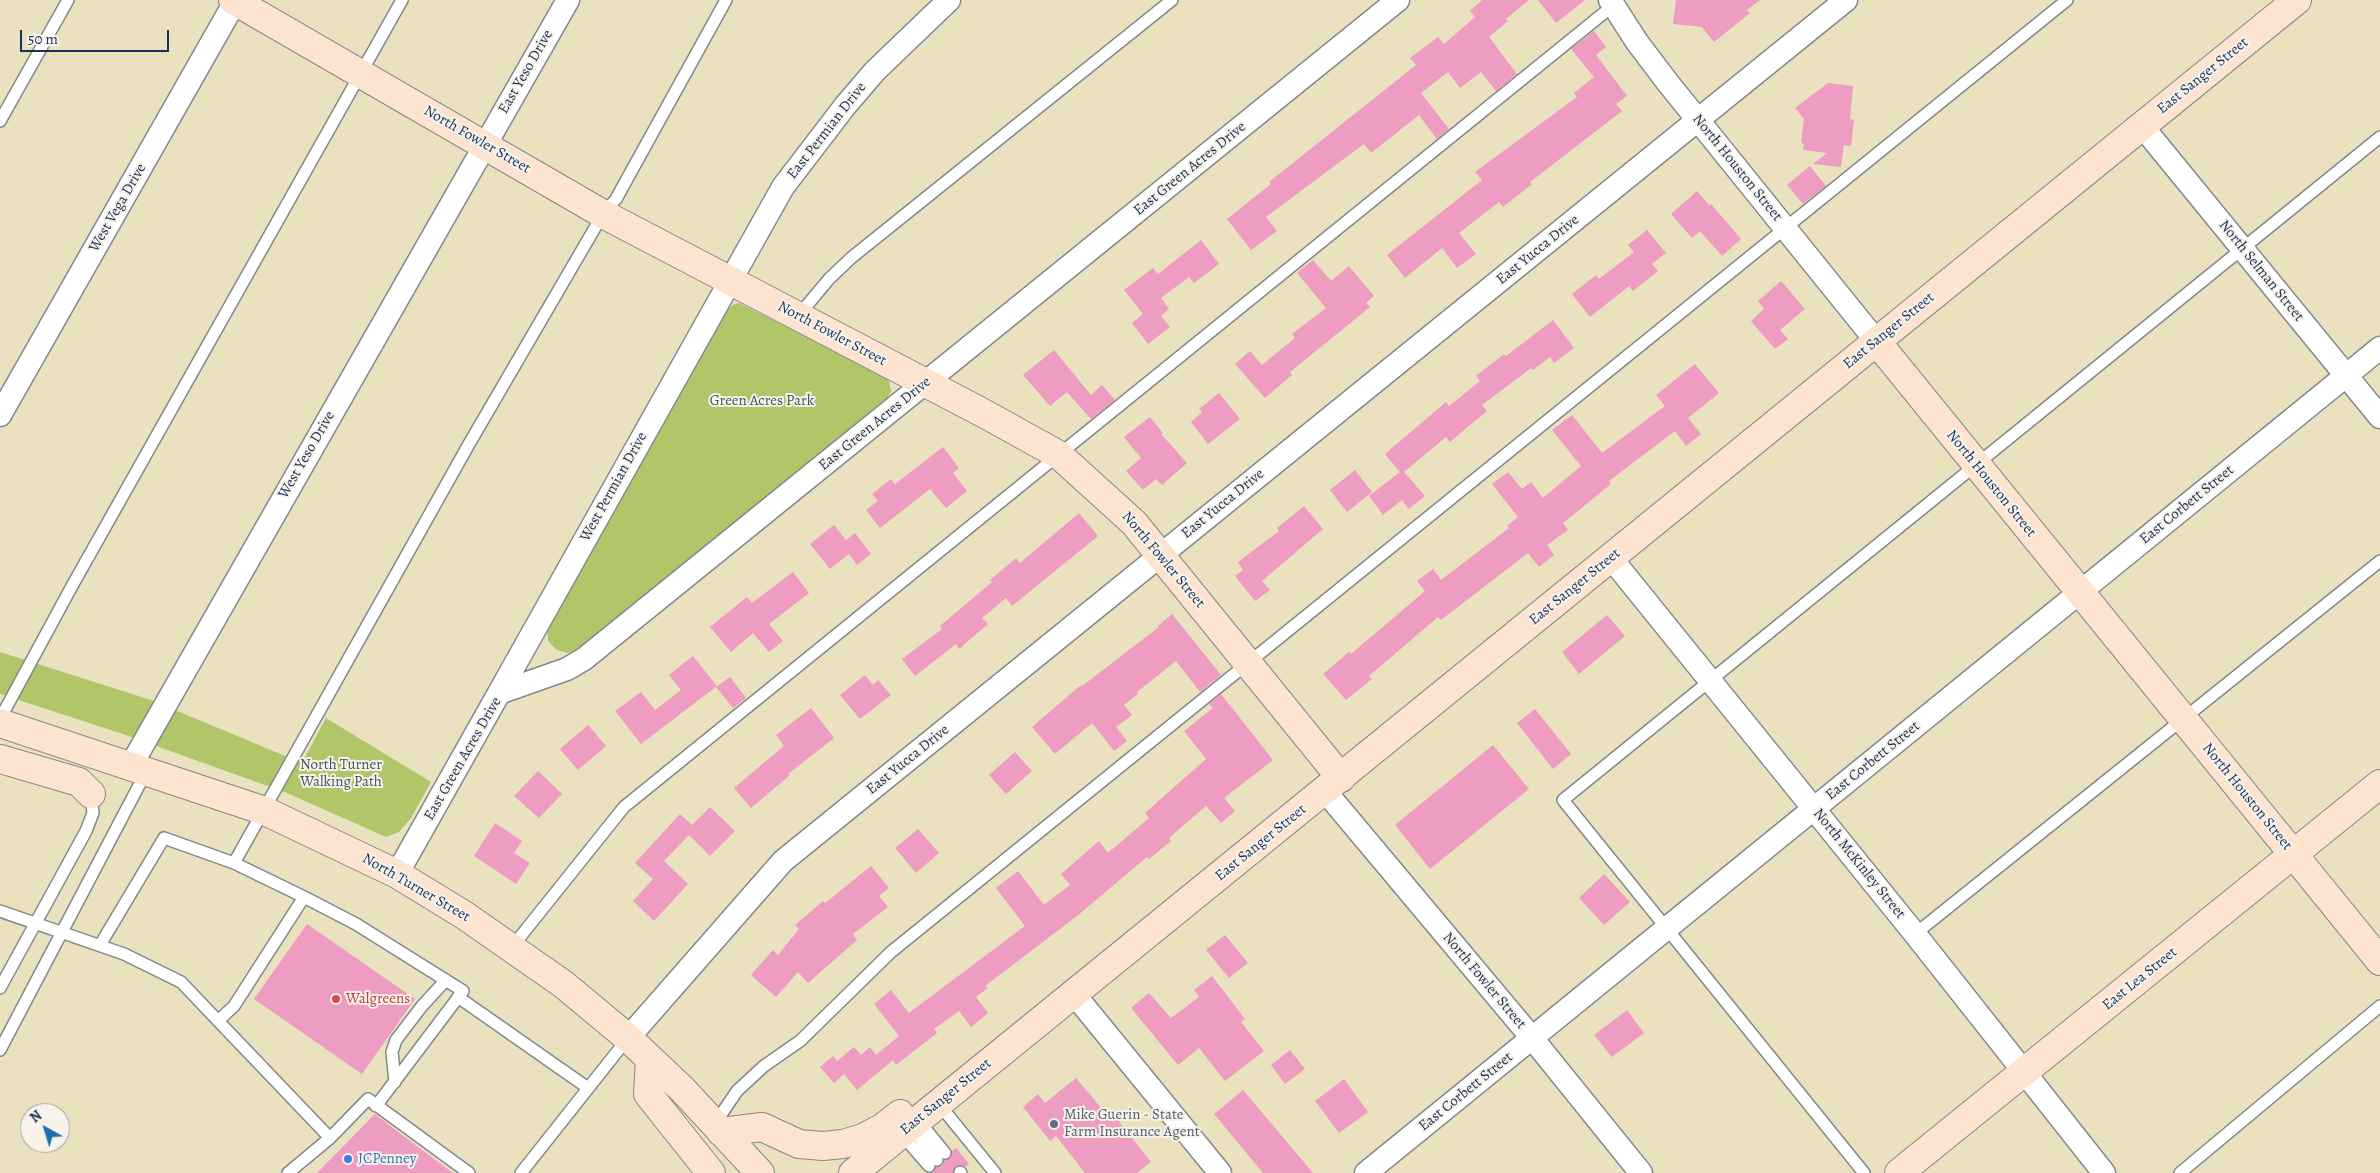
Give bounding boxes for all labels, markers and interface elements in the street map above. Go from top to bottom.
scale bar [22,20,171,52]
street label: East Yeso Drive [495,27,557,117]
text: 50 m [28,29,58,49]
street label: East Sanger Street [2154,34,2252,118]
street label: East Permian Drive [784,79,870,183]
street label: North Fowler Street [420,102,534,178]
street label: North Houston Street [1688,111,1786,225]
street label: East Green Acres Drive [1130,118,1250,220]
street label: West Vega Drive [85,161,151,255]
street label: East Yucca Drive [1493,211,1583,289]
street label: North Selman Street [2215,217,2307,325]
street label: East Sanger Street [1840,289,1938,373]
street label: North Fowler Street [775,298,889,370]
street label: East Green Acres Drive [815,373,935,475]
park label: Green Acres Park [710,392,814,410]
street label: West Yeso Drive [275,408,339,502]
street label: North Houston Street [1942,427,2040,541]
street label: West Permian Drive [577,429,651,545]
street label: East Corbett Street [2136,462,2238,548]
street label: East Yucca Drive [1178,465,1268,543]
street label: North Fowler Street [1117,508,1209,612]
street label: East Sanger Street [1526,545,1624,629]
street label: East Green Acres Drive [420,694,506,824]
street label: East Corbett Street [1822,718,1924,804]
street label: East Yucca Drive [863,721,953,799]
street label: North Houston Street [2198,740,2296,854]
park label: North Turner Walking Path [300,756,382,791]
street label: East Sanger Street [1212,801,1310,885]
street label: North McKinley Street [1809,805,1909,923]
street label: North Turner Street [359,850,473,926]
street label: North Fowler Street [1438,929,1530,1033]
street label: East Lea Street [2099,943,2181,1015]
place label: Walgreens [346,990,410,1008]
marker: Walgreens [330,993,342,1005]
street label: East Corbett Street [1415,1049,1517,1135]
street label: East Sanger Street [897,1055,995,1139]
north arrow [20,1103,70,1153]
text: N [26,1106,46,1127]
place label: Mike Guerin - State Farm Insurance Agent [1064,1106,1200,1141]
marker: Mike Guerin - State Farm Insurance Agent [1048,1118,1060,1130]
place label: JCPenney [358,1150,416,1168]
marker: JCPenney [342,1153,354,1165]

